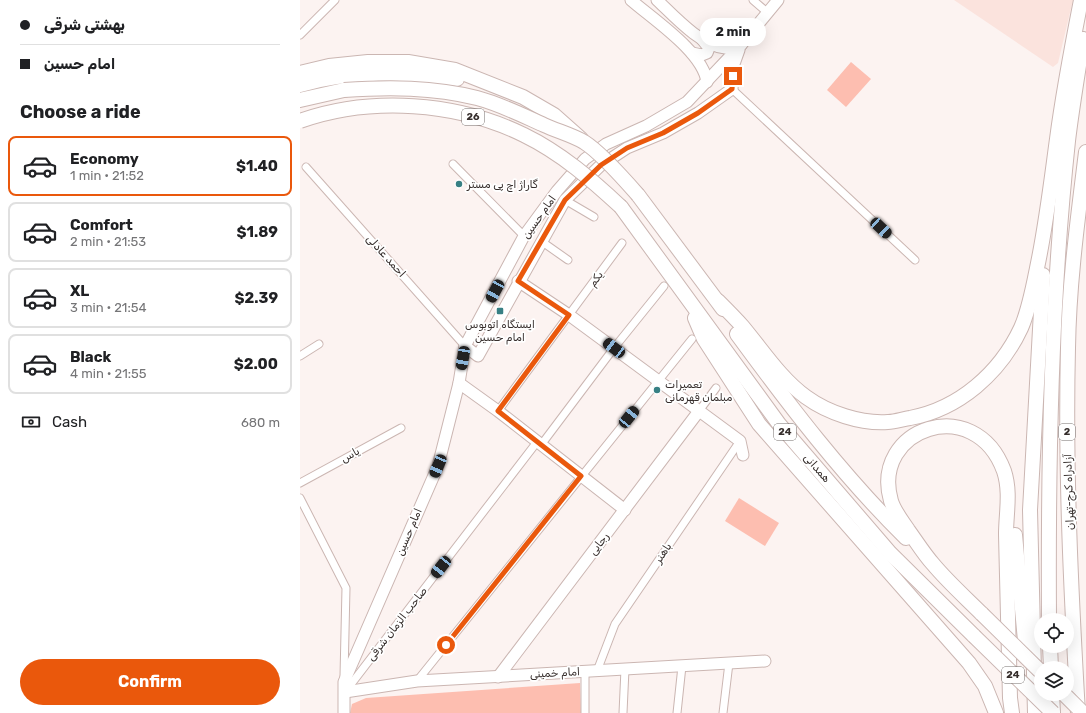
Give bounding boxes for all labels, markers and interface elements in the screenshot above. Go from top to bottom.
text: بهشتی شرقی [44,16,125,34]
callout: 2 min [700,18,766,46]
text: 2 min [715,24,751,39]
text: امام حسین [44,55,115,73]
route end [724,67,742,85]
text: Choose a ride [20,101,141,123]
road number: 26 [462,109,484,125]
icon: car [22,148,58,184]
text: Economy [70,150,139,168]
text: $1.40 [236,157,278,175]
text: 1 min · 21:52 [70,168,144,183]
place label: گاراژ اچ پی مستر [466,178,538,193]
marker: گاراژ اچ پی مستر [454,179,464,189]
street label: امام حسین [519,193,559,242]
icon: car [22,214,58,250]
car [868,215,894,241]
text: Comfort [70,216,133,234]
text: $1.89 [237,223,278,241]
street label: احمد عادلی [364,232,408,280]
text: 2 min · 21:53 [70,234,146,249]
street label: یکم [586,269,607,290]
car [484,278,506,304]
icon: car [22,280,58,316]
text: XL [70,282,89,300]
text: $2.39 [234,289,278,307]
text: 3 min · 21:54 [70,300,147,315]
marker: ایستگاه اتوبوس امام حسین [495,306,505,316]
place label: ایستگاه اتوبوس امام حسین [465,318,535,345]
car [601,336,627,360]
car [455,345,471,371]
icon: car [22,346,58,382]
text: Black [70,348,111,366]
text: $2.00 [234,355,278,373]
text: 4 min · 21:55 [70,366,146,381]
place label: تعمیرات مبلمان قهرمانی [665,378,732,404]
marker: تعمیرات مبلمان قهرمانی [652,385,662,395]
car [617,404,641,430]
icon: cash [20,411,42,433]
text: Cash [52,413,87,431]
text: 680 m [241,415,280,430]
road number: 24 [774,424,796,440]
road number: 2 [1059,424,1075,440]
street label: یاس [338,445,362,465]
street label: همدانی [801,451,833,485]
car [428,453,448,479]
street label: آزادراه کرج-تهران [1061,453,1079,530]
street label: امام حسین [393,506,426,558]
street label: رجایی [586,530,612,558]
street label: باهنر [651,540,674,566]
car [429,554,453,580]
street label: صاحب الزمان شرقی [364,585,430,663]
map controls [1034,613,1074,701]
button: locate [1034,613,1074,653]
route start [437,636,455,654]
button: Confirm [20,659,280,705]
button: layers [1034,661,1074,701]
street label: امام خمینی [530,665,580,682]
road number: 24 [1002,667,1024,683]

